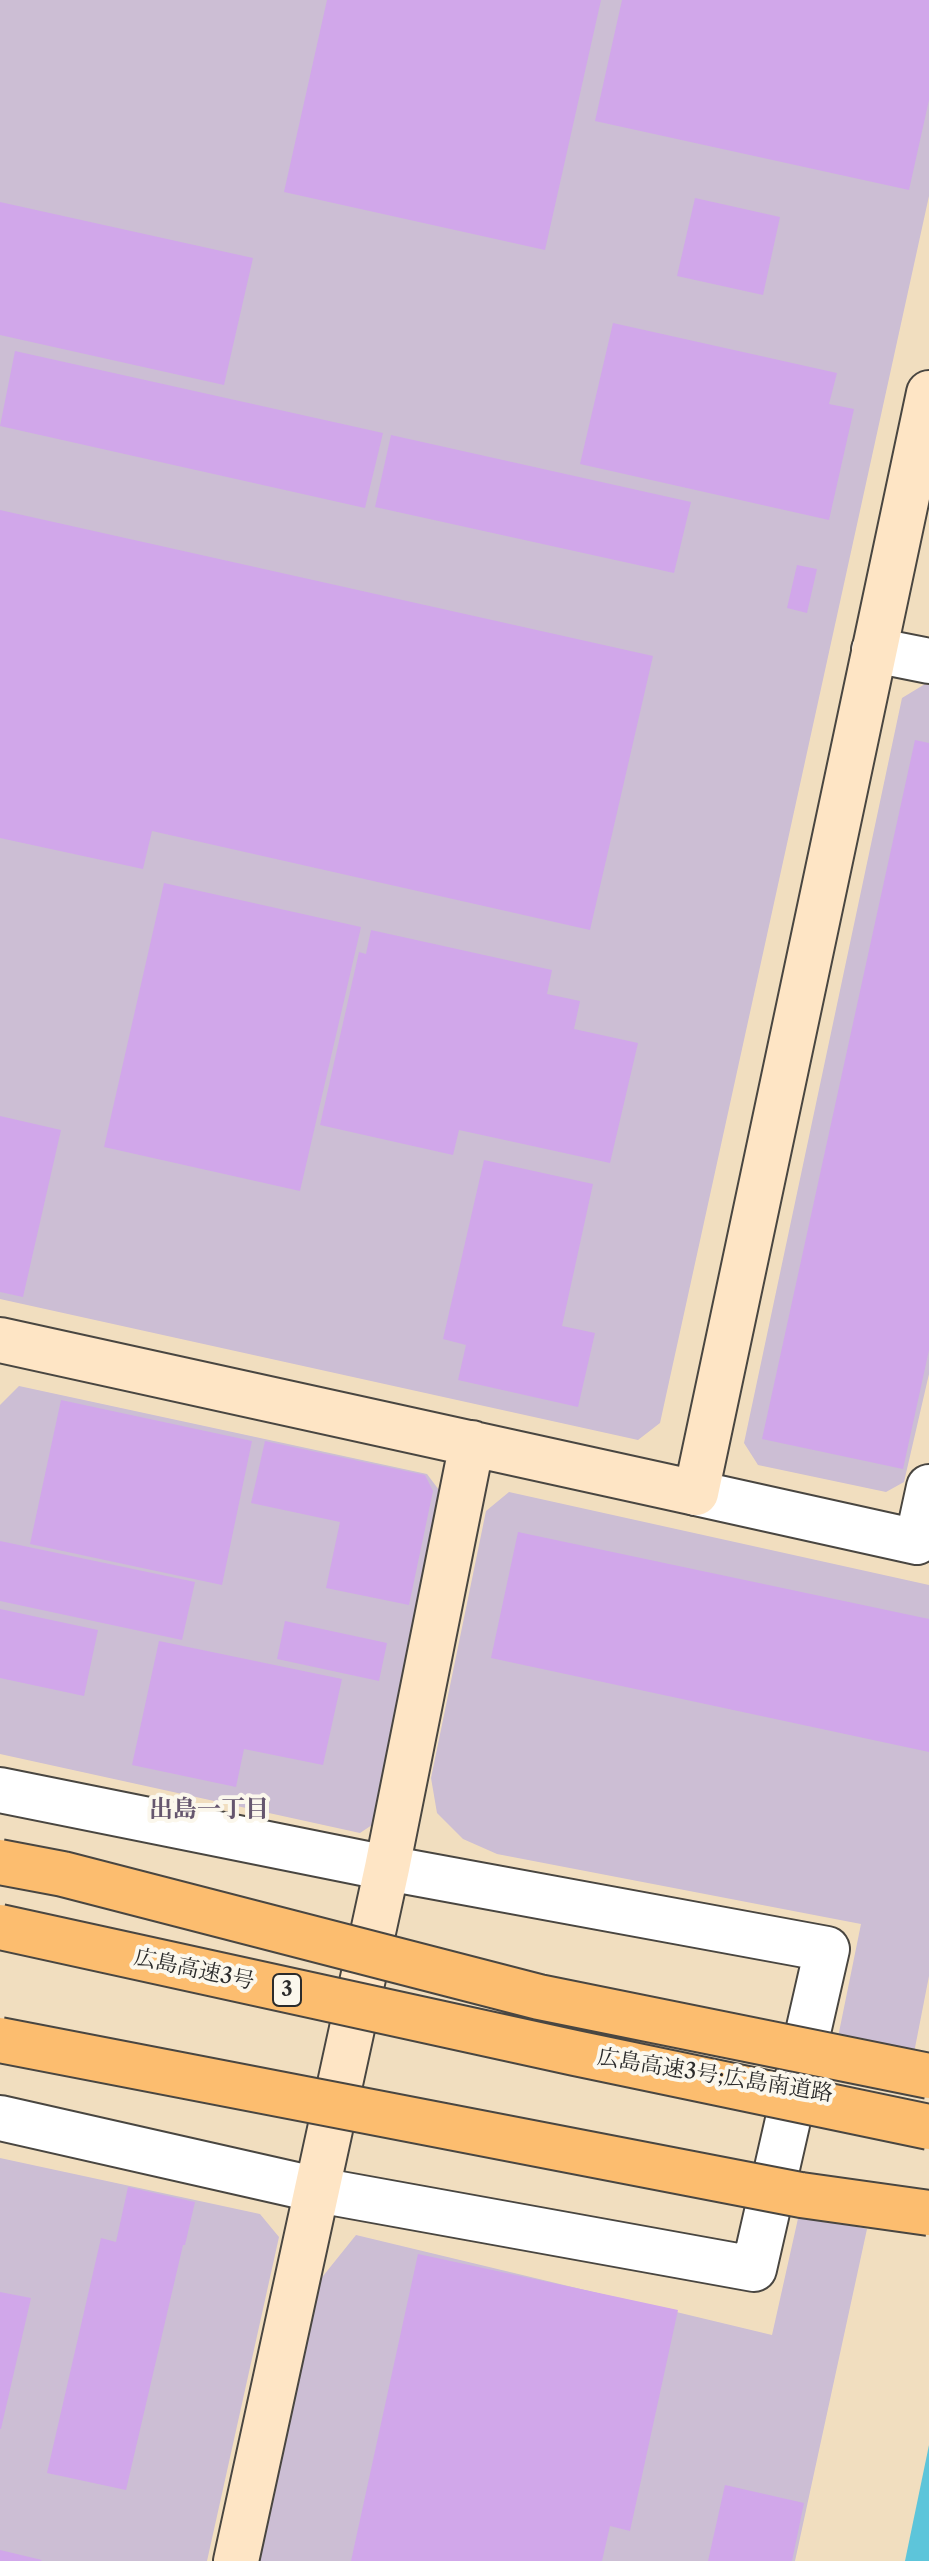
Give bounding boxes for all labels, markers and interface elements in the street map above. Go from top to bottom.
district label: 出島一丁目 [149,1796,269,1824]
street label: 広島高速3号 [132,1944,256,1996]
road number: 3 [273,1974,301,2006]
street label: 広島高速3号;広島南道路 [595,2044,835,2108]

